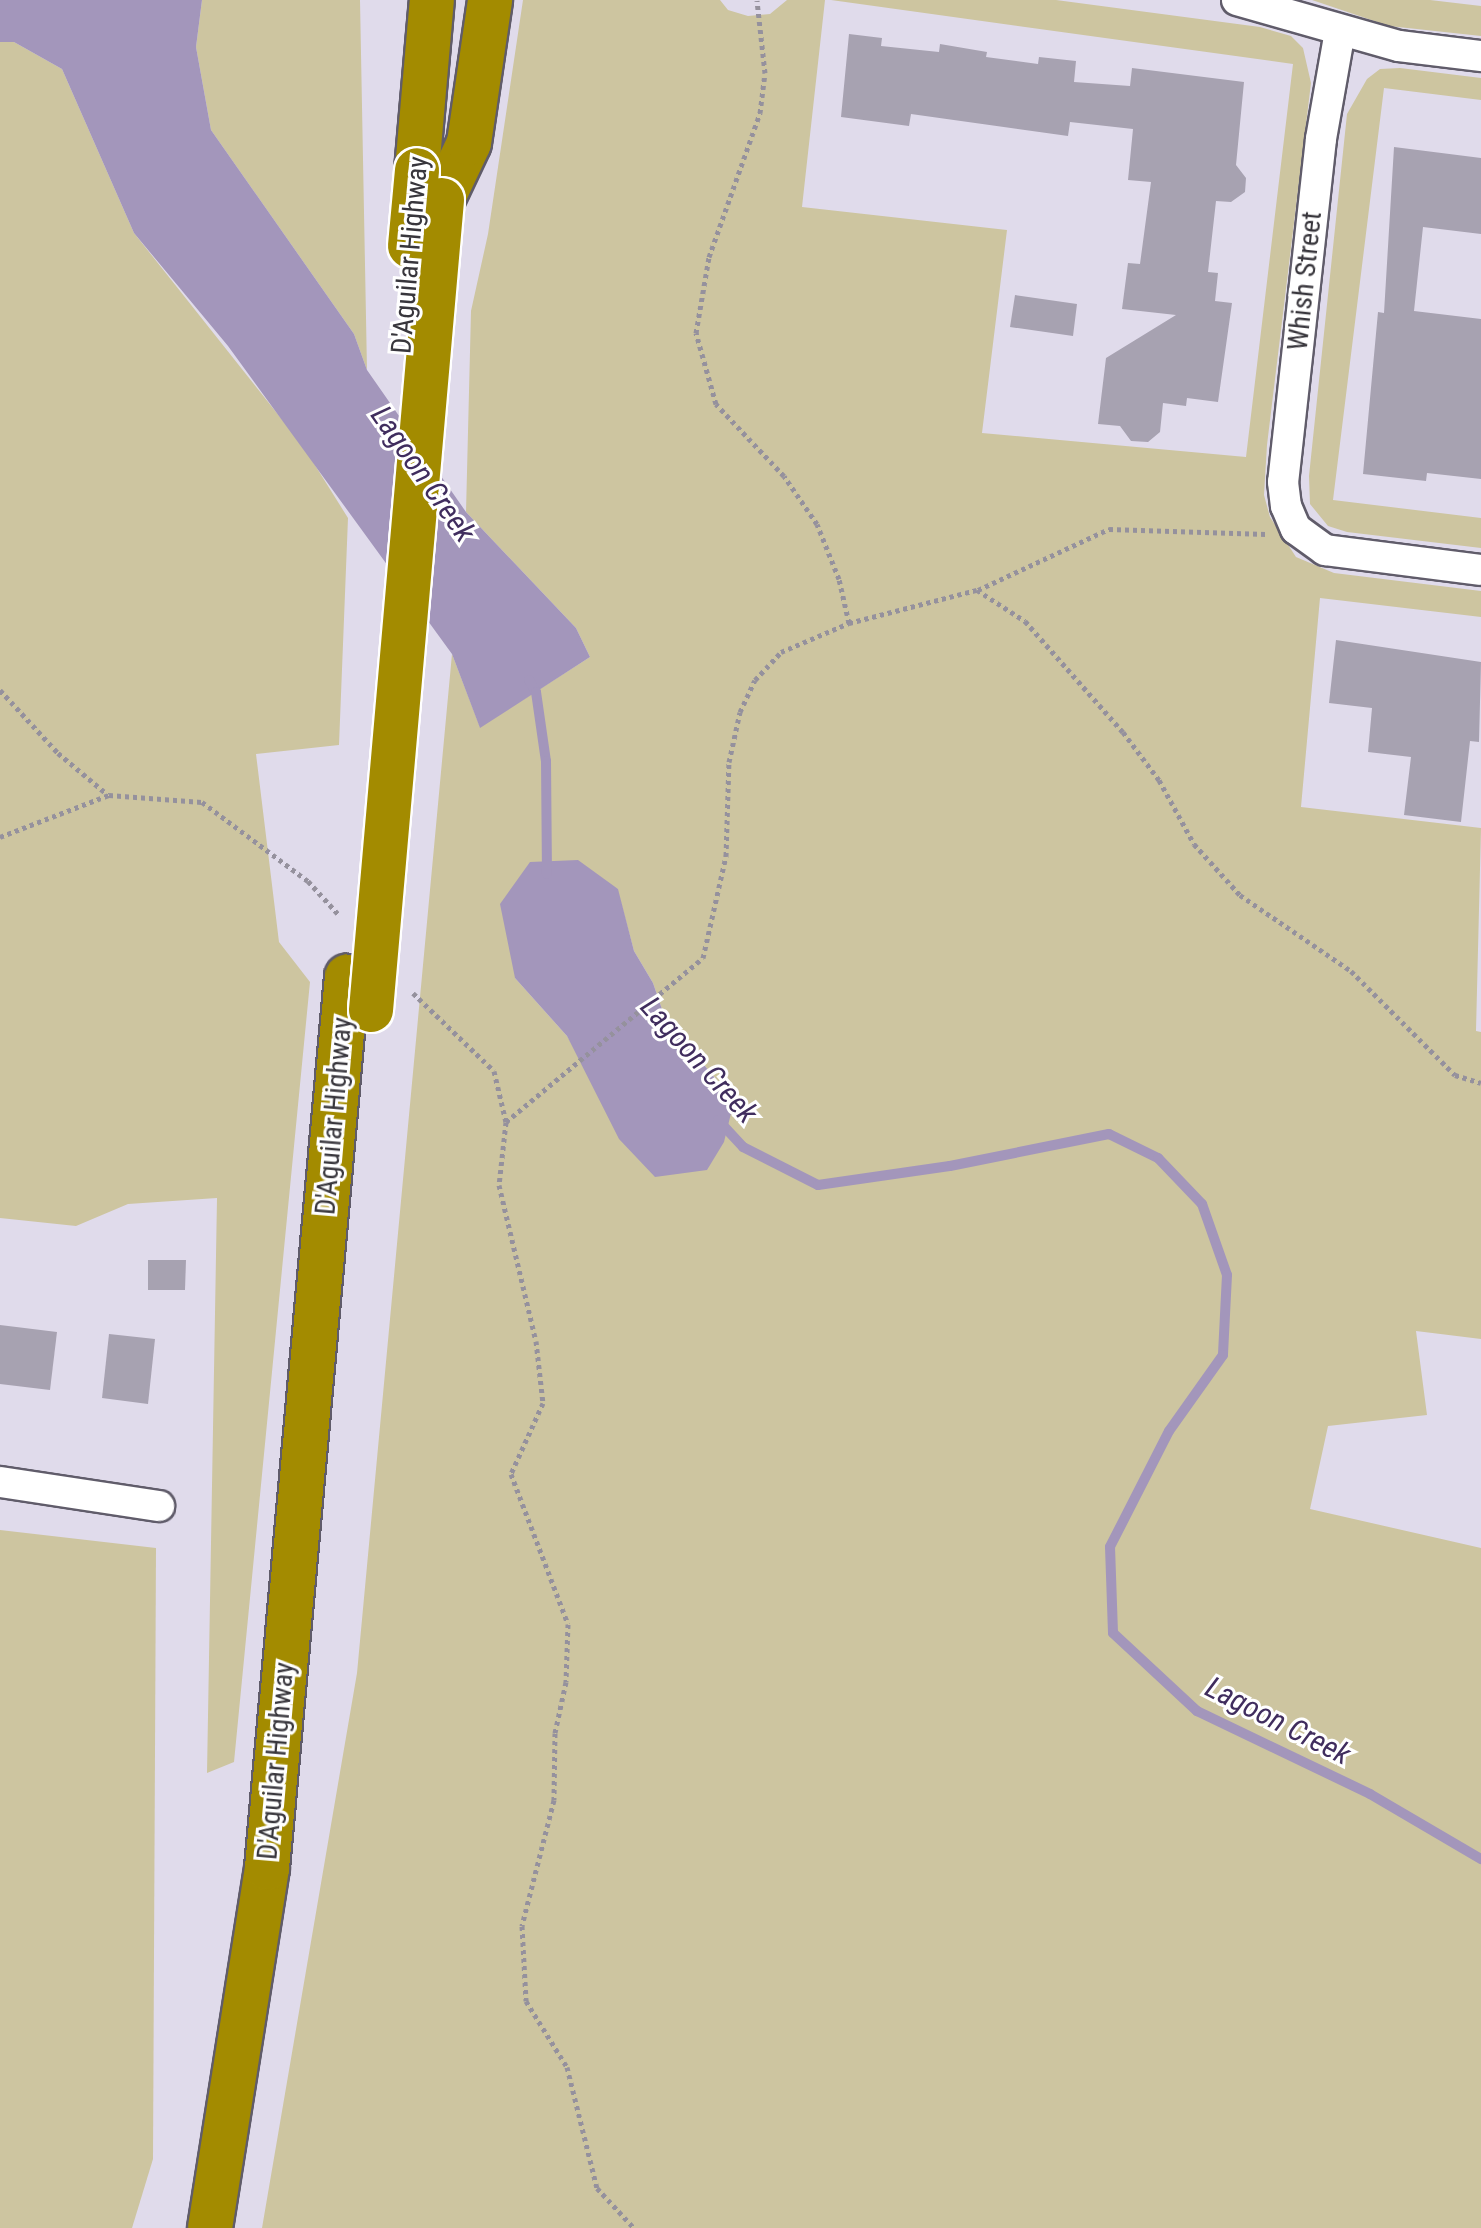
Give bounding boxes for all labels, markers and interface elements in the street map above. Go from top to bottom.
street label: D'Aguilar Highway [385,155,435,355]
street label: Whish Street [1281,210,1329,352]
water label: Lagoon Creek [363,399,483,549]
water label: Lagoon Creek [633,989,765,1131]
street label: D'Aguilar Highway [309,1016,359,1216]
street label: D'Aguilar Highway [251,1661,301,1861]
water label: Lagoon Creek [1200,1669,1356,1773]

